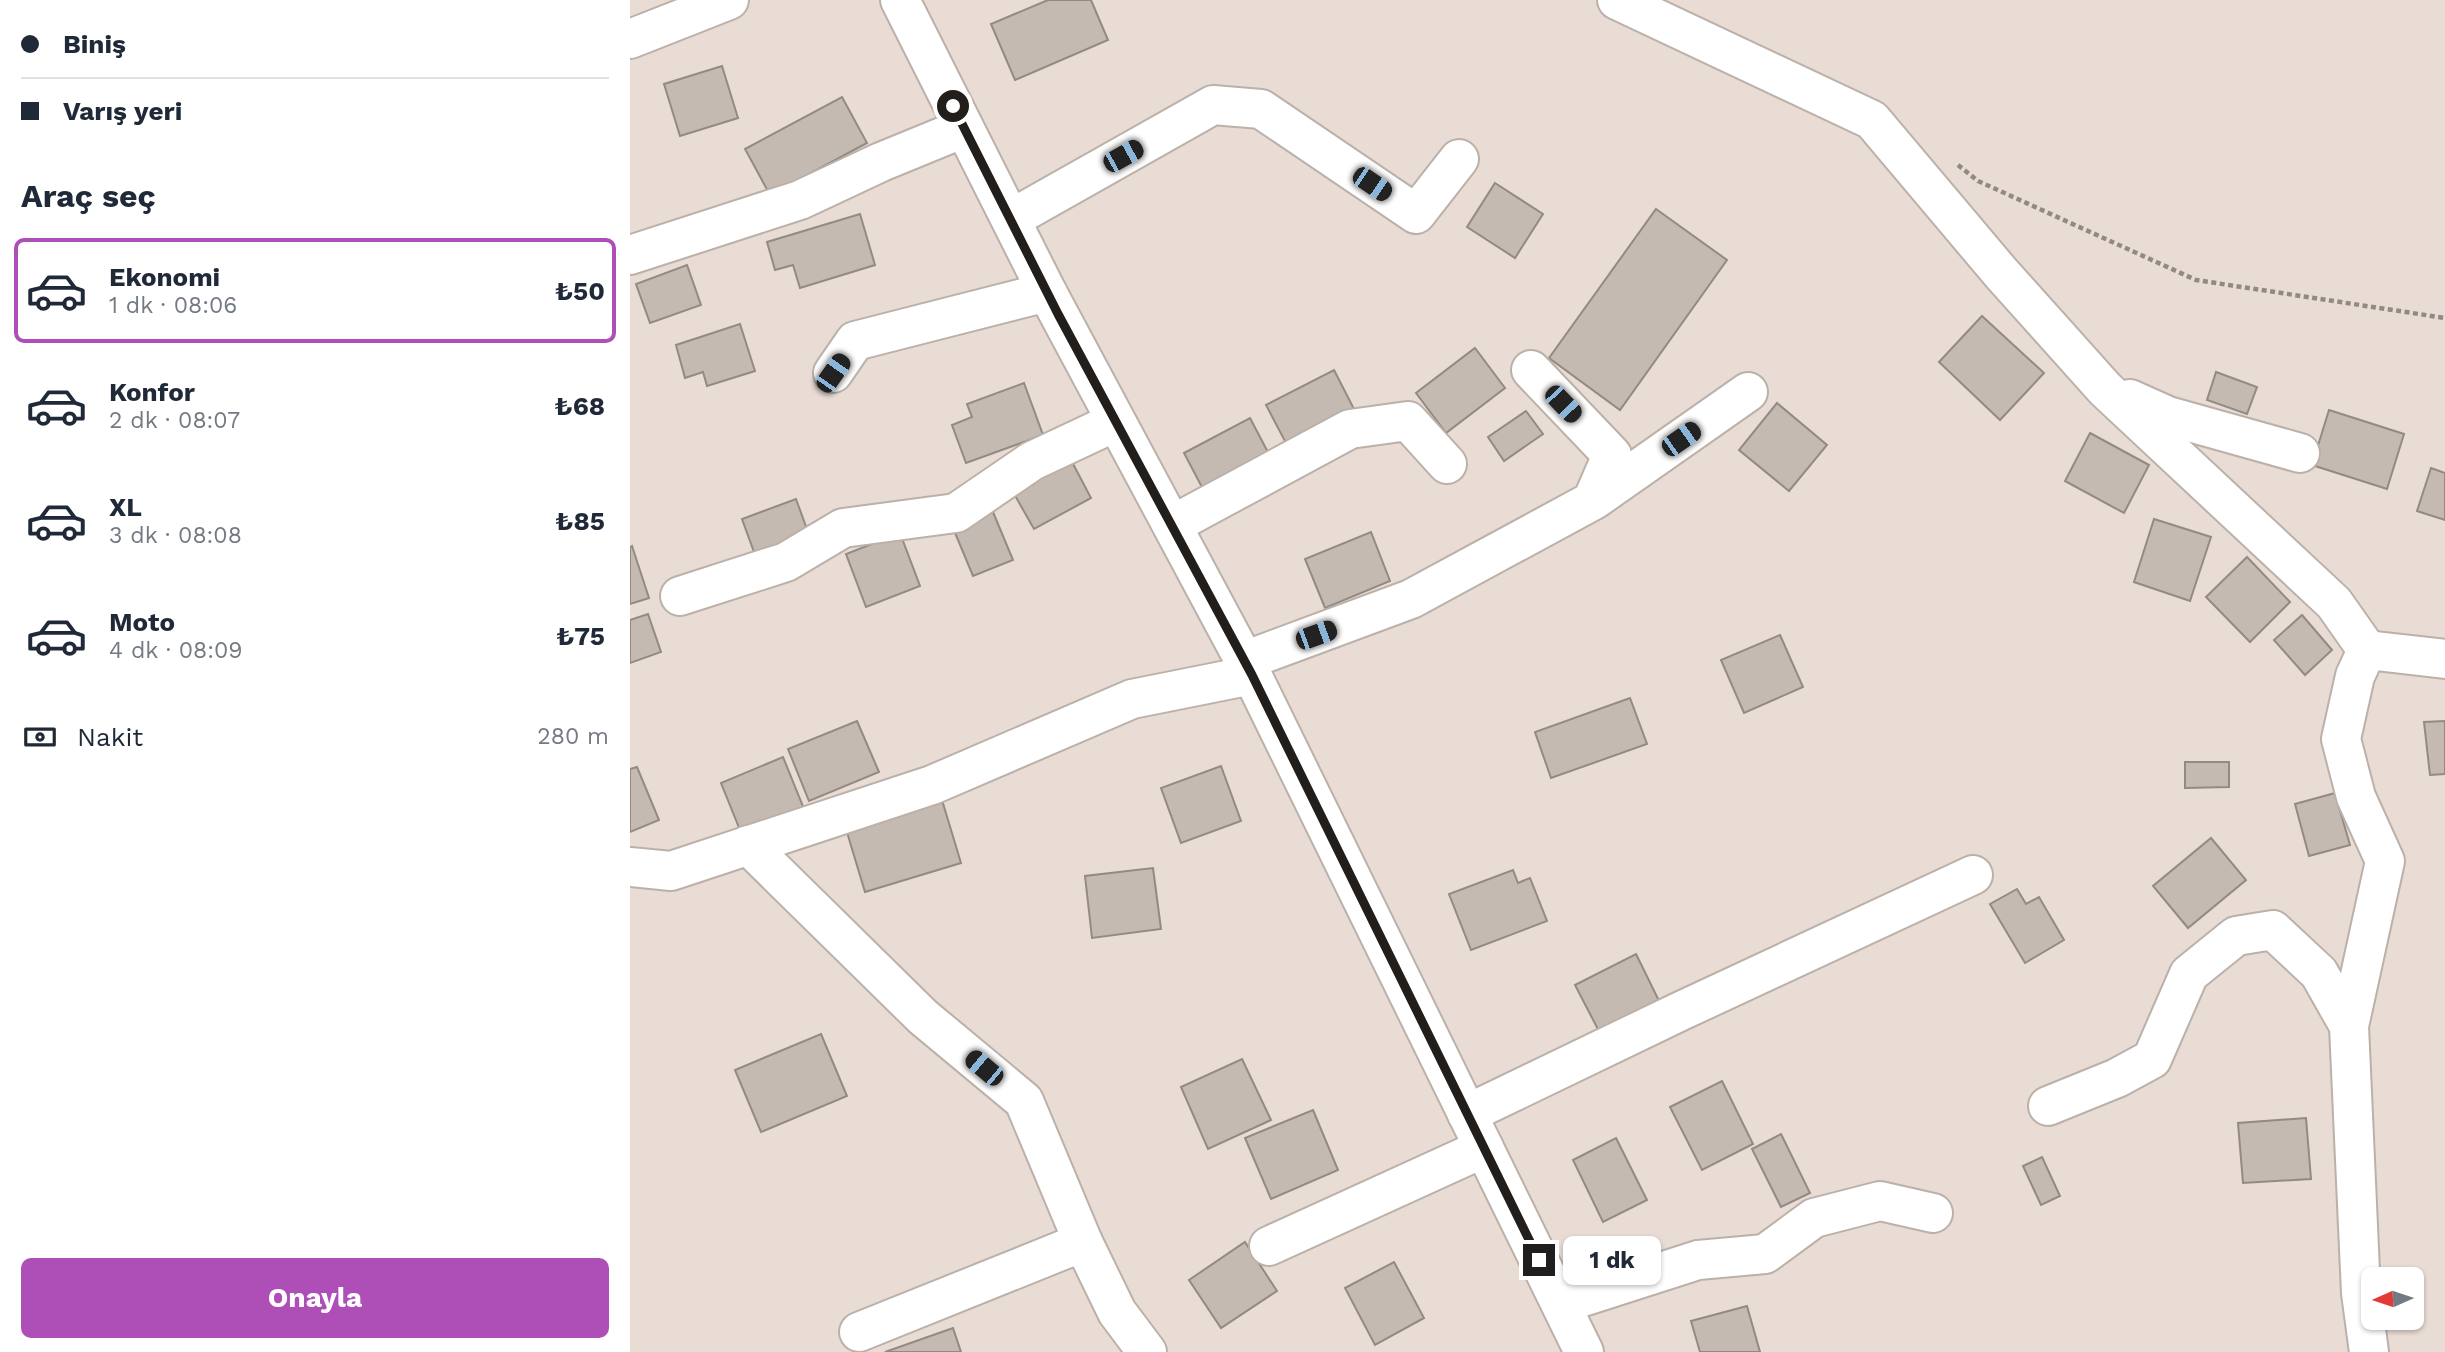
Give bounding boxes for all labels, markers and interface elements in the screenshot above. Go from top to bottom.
text: Biniş [63,29,126,59]
route start [937,90,969,122]
text: Varış yeri [63,96,182,126]
car [1100,137,1147,175]
car [1349,164,1396,204]
text: Araç seç [21,177,156,215]
icon: car [25,259,88,322]
text: Ekonomi [109,262,220,292]
text: ₺50 [555,276,605,306]
text: 1 dk · 08:06 [109,292,237,319]
car [813,350,854,396]
icon: car [25,374,88,437]
text: Konfor [109,377,195,407]
car [1541,382,1586,426]
text: ₺68 [554,391,605,421]
text: 2 dk · 08:07 [109,407,240,434]
car [1658,418,1705,460]
icon: car [25,489,88,552]
text: XL [109,492,142,522]
text: ₺85 [555,506,605,536]
text: 3 dk · 08:08 [109,522,242,549]
icon: car [25,604,88,667]
text: Moto [109,607,175,637]
car [1293,618,1340,652]
text: ₺75 [556,621,605,651]
text: 4 dk · 08:09 [109,637,243,664]
icon: cash [21,718,59,756]
text: Nakit [77,722,143,752]
text: 280 m [537,723,609,750]
car [962,1046,1007,1090]
callout: 1 dk [1564,1236,1662,1284]
route end [1523,1244,1555,1276]
text: 1 dk [1589,1247,1635,1274]
button: Onayla [21,1258,609,1338]
north arrow [2361,1267,2424,1330]
map controls [2361,1267,2424,1330]

